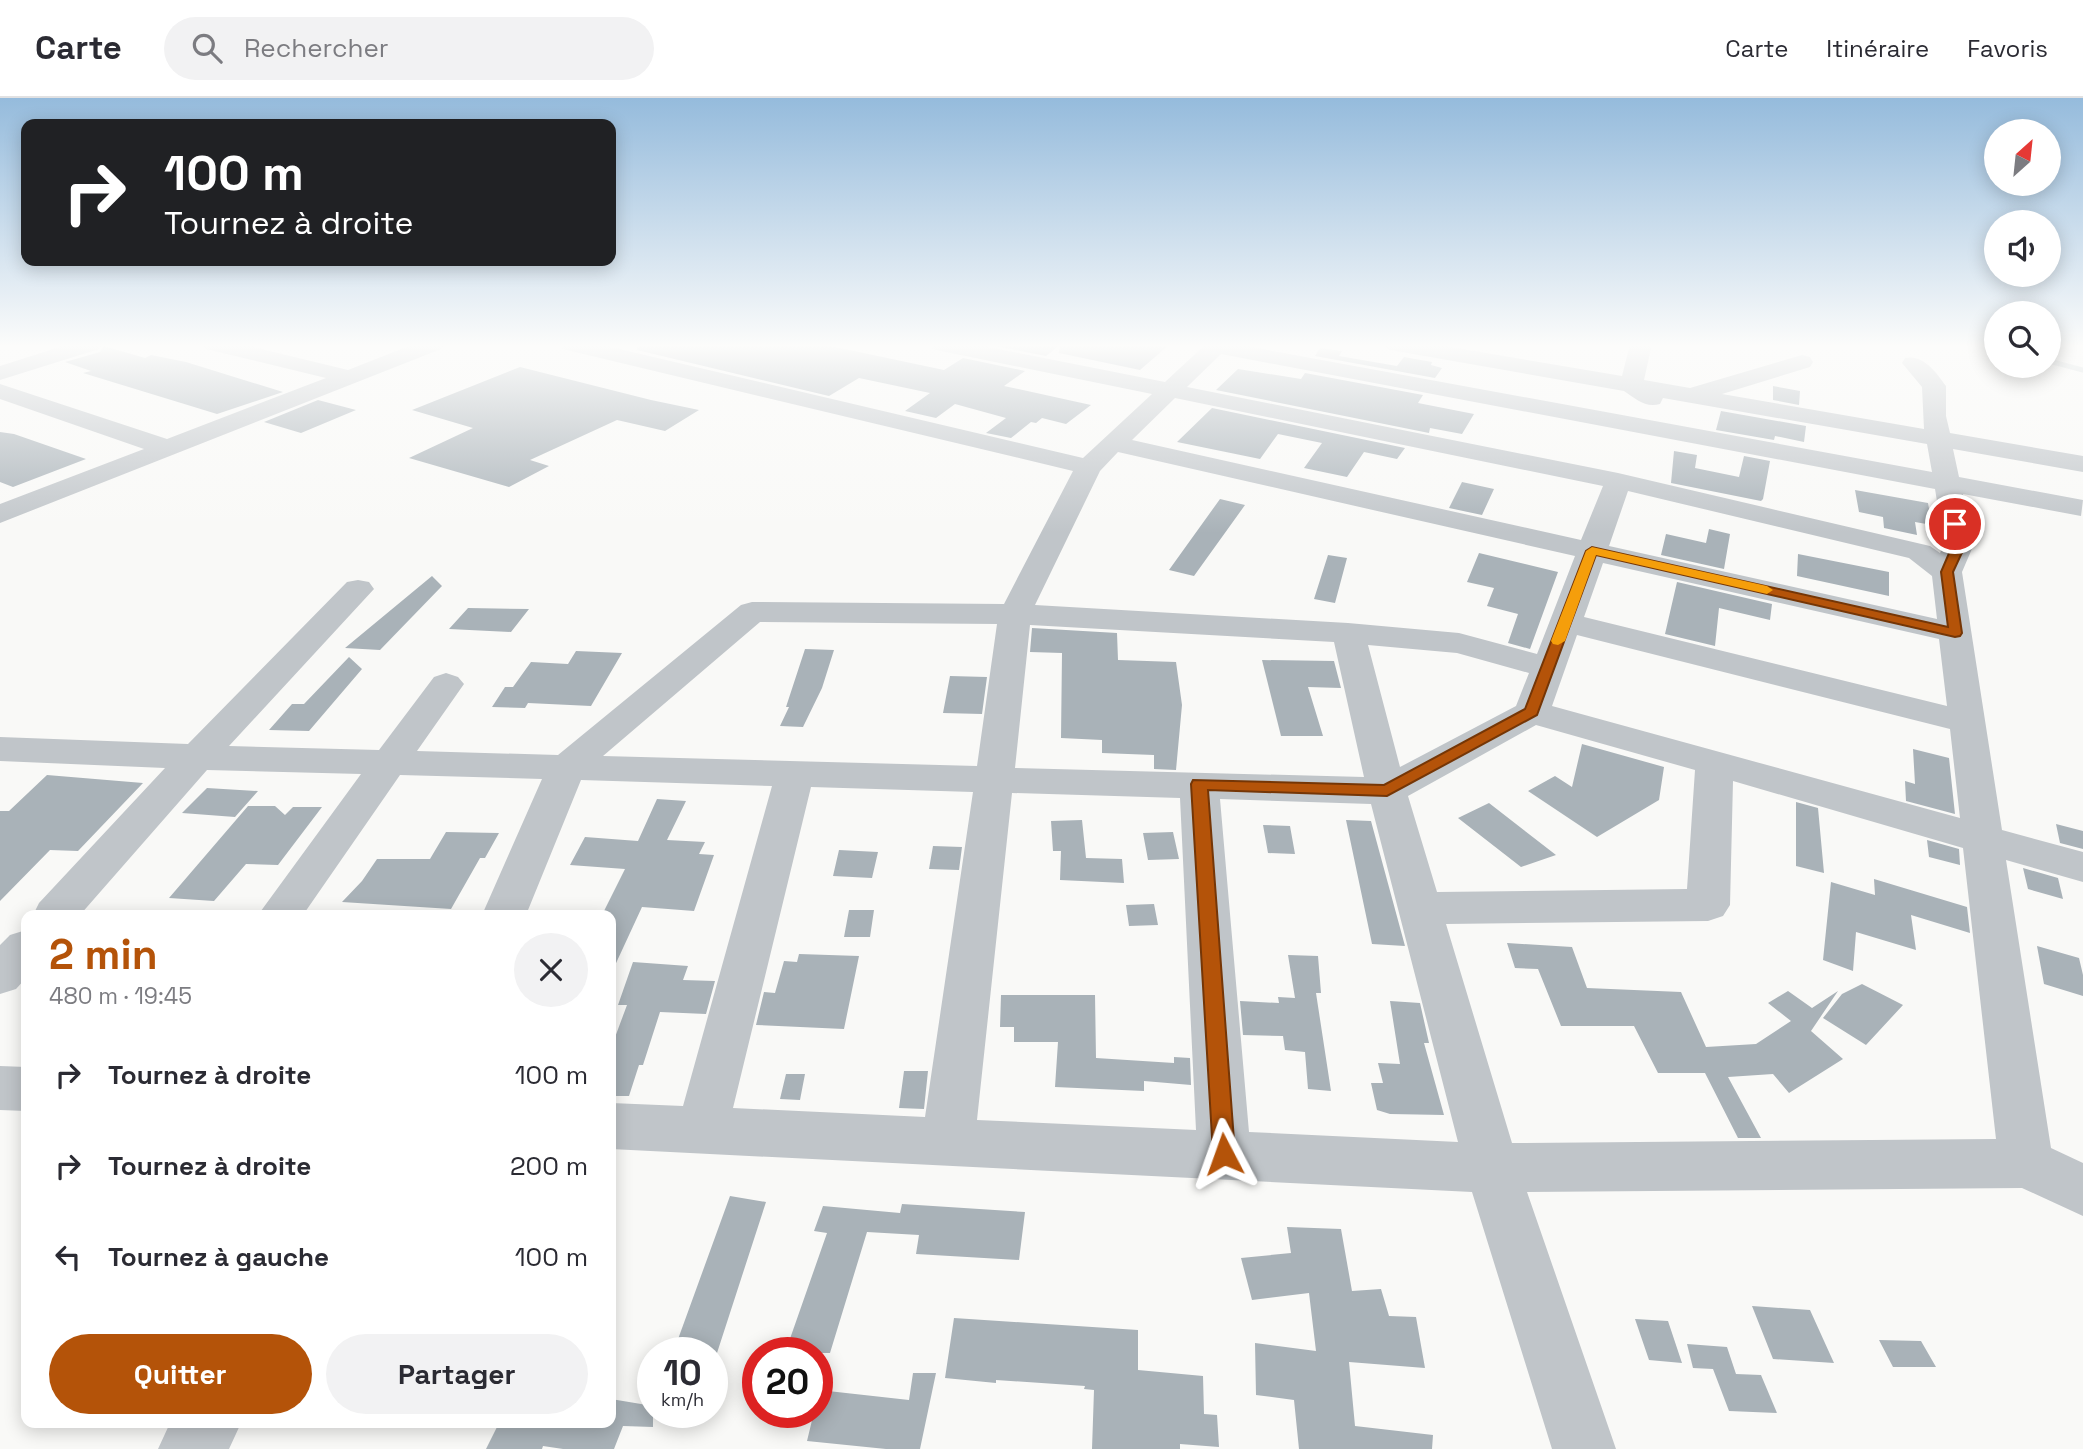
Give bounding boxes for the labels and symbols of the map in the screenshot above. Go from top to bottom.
north arrow [1984,119,2062,196]
pin [1925,494,1985,554]
position arrow [1187,1117,1261,1191]
speed limit sign: 20 [742,1337,833,1428]

